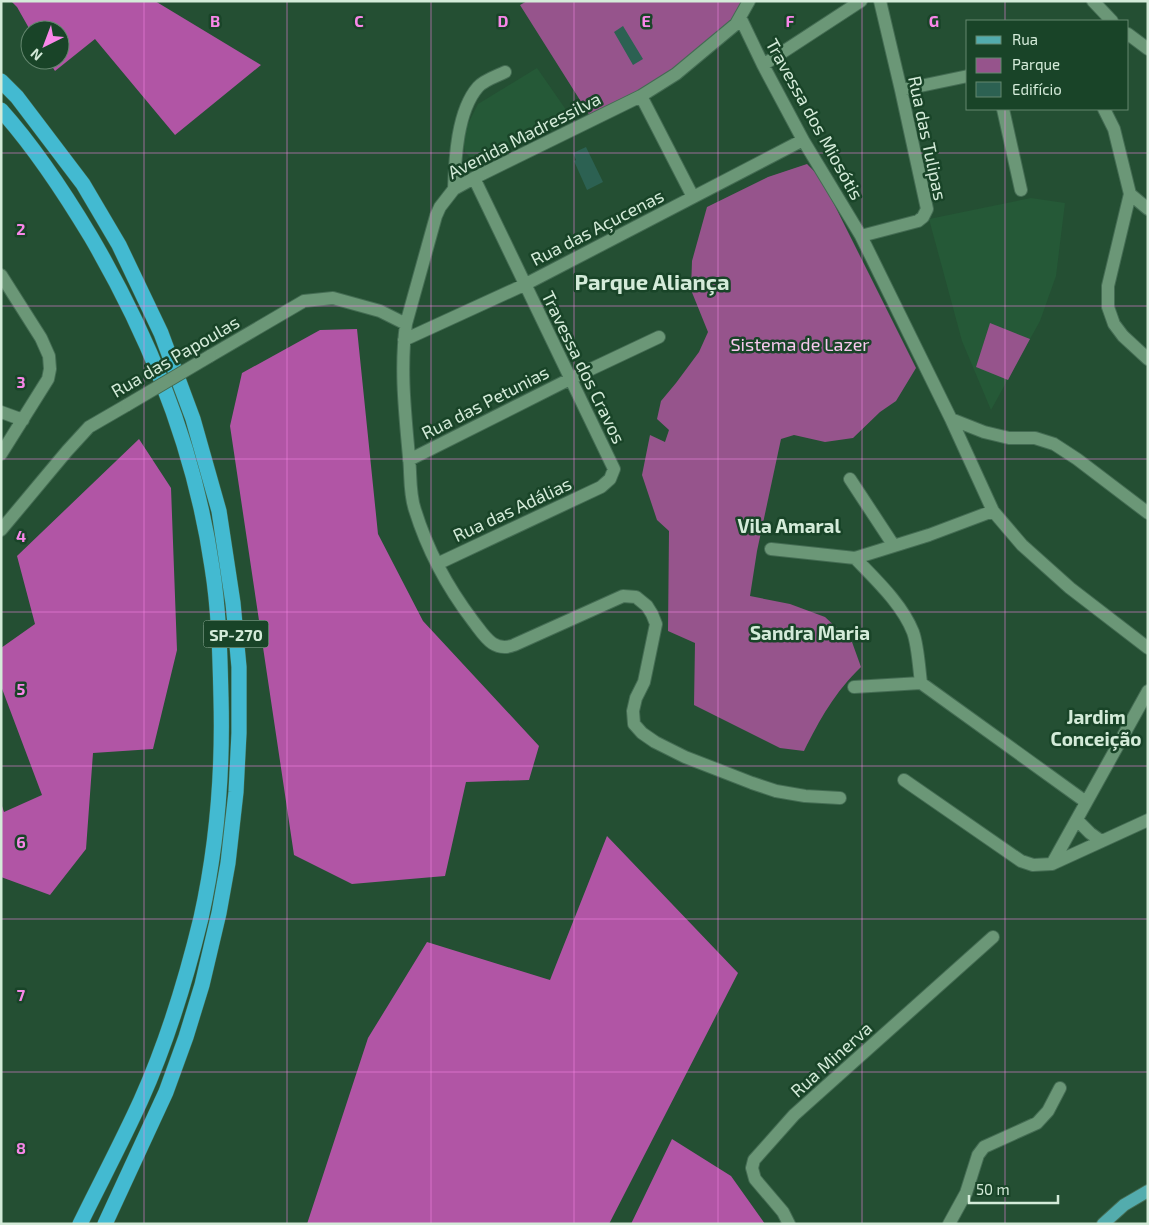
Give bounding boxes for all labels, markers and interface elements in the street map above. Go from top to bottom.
text: B [210,11,220,30]
text: C [354,11,364,30]
text: D [498,11,509,30]
text: E [641,11,651,30]
text: F [786,11,795,30]
text: G [929,11,939,30]
north arrow [20,20,70,70]
legend [966,20,1129,110]
text: Rua [1012,30,1038,48]
street label: Travessa dos Miosótis [761,34,869,204]
text: N [27,45,45,65]
text: Parque [1012,55,1060,73]
street label: Rua das Tulipas [904,74,952,202]
text: Edifício [1012,80,1062,98]
street label: Avenida Madressilva [444,87,604,183]
street label: Rua das Açucenas [527,184,668,271]
text: 2 [16,219,26,238]
district label: Parque Aliança [574,268,730,296]
street label: Travessa dos Cravos [538,287,630,447]
street label: Rua das Papoulas [107,310,243,402]
park label: Sistema de Lazer [730,333,870,355]
street label: Rua das Petunias [418,360,552,444]
text: 3 [16,372,26,391]
street label: Rua das Adálias [449,472,575,546]
district label: Vila Amaral [737,514,841,537]
text: 4 [16,526,26,545]
road number: SP-270 [204,620,268,648]
district label: Sandra Maria [750,621,870,644]
text: 5 [17,679,26,698]
district label: Jardim Conceição [1050,705,1142,751]
text: 6 [16,832,26,851]
text: 7 [17,985,26,1004]
street label: Rua Minerva [786,1017,876,1101]
text: 8 [16,1138,26,1157]
scale bar [969,1172,1058,1204]
text: 50 m [976,1180,1010,1198]

